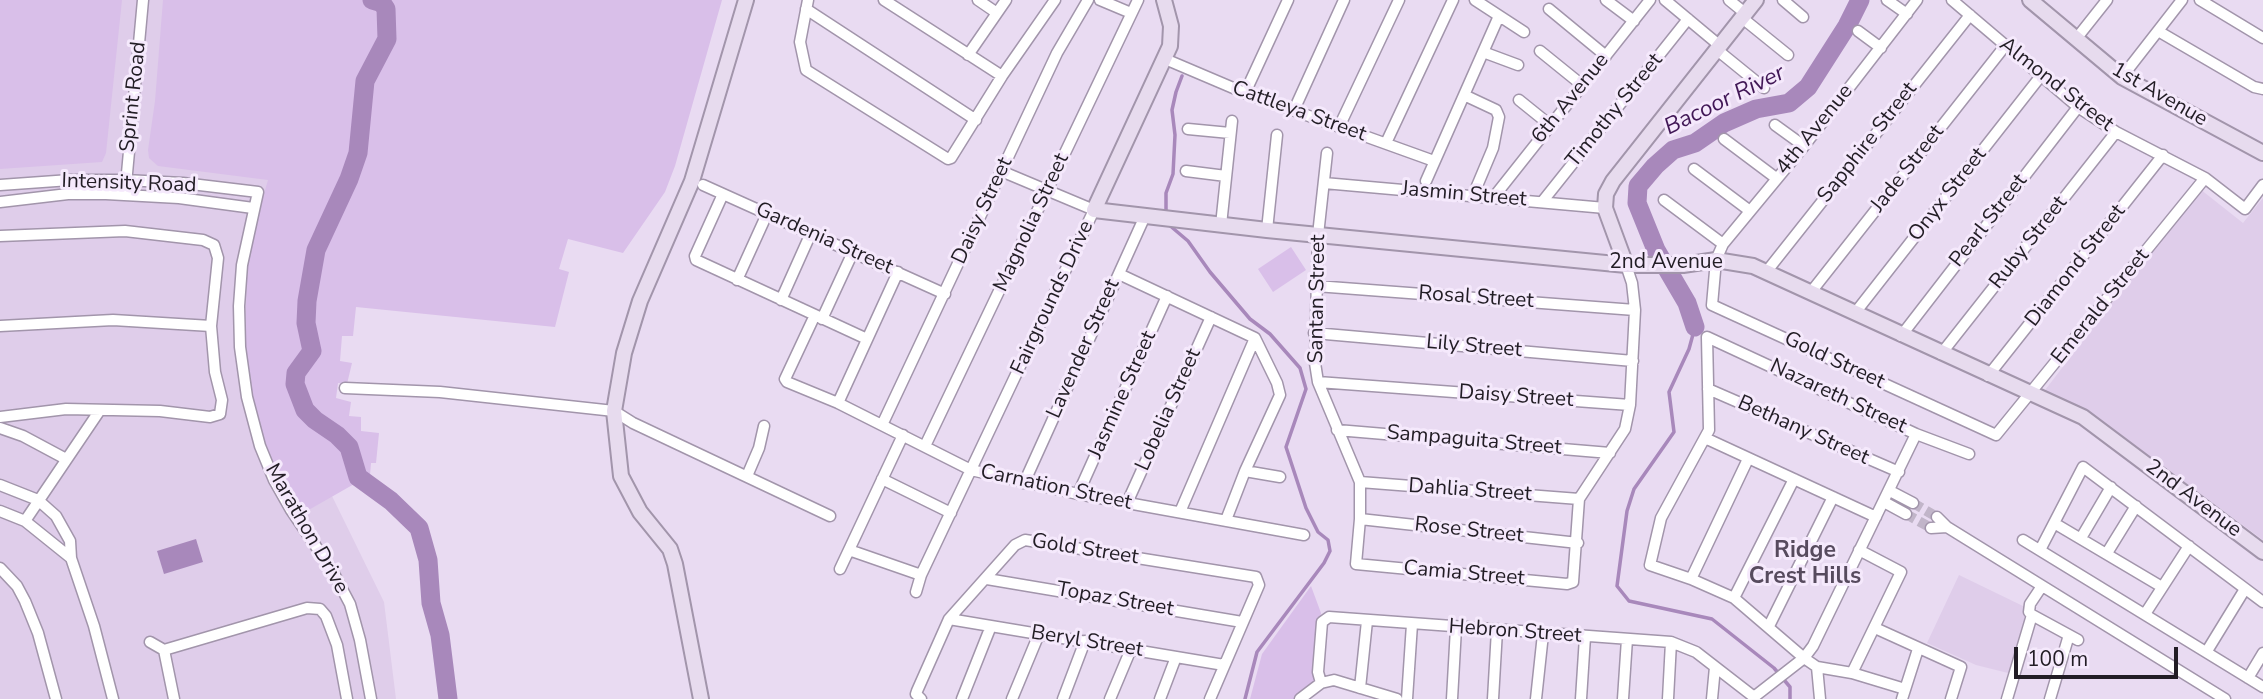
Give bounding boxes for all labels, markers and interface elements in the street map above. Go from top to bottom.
street label: Almond Street [1994,33,2118,137]
street label: Sprint Road [116,40,152,154]
street label: 6th Avenue [1527,49,1615,149]
street label: Timothy Street [1561,49,1669,173]
street label: 1st Avenue [2106,57,2212,133]
water label: Bacoor River [1660,60,1790,142]
street label: Cattleya Street [1228,76,1370,148]
street label: Sapphire Street [1813,77,1923,209]
street label: 4th Avenue [1771,80,1859,180]
street label: Jade Street [1866,120,1950,218]
street label: Onyx Street [1904,143,1992,247]
street label: Magnolia Street [989,150,1075,296]
street label: Daisy Street [947,154,1019,268]
street label: Intensity Road [61,169,197,199]
street label: Pearl Street [1945,169,2033,273]
street label: Jasmin Street [1400,177,1528,213]
street label: Ruby Street [1985,191,2073,295]
street label: Gardenia Street [751,197,897,281]
street label: Diamond Street [2020,200,2132,332]
street label: Fairgrounds Drive [1006,217,1100,379]
street label: Santan Street [1304,234,1332,364]
street label: Emerald Street [2047,244,2155,370]
street label: 2nd Avenue [1609,250,1723,276]
street label: Lavender Street [1042,275,1126,423]
street label: Rosal Street [1417,281,1535,315]
street label: Jasmine Street [1084,327,1162,463]
street label: Gold Street [1780,327,1888,395]
street label: Lily Street [1425,330,1523,364]
street label: Lobelia Street [1131,345,1207,475]
street label: Nazareth Street [1766,354,1910,440]
street label: Daisy Street [1458,380,1574,414]
street label: Bethany Street [1733,391,1873,471]
street label: Sampaguita Street [1385,421,1563,461]
street label: 2nd Avenue [2140,455,2246,543]
street label: Marathon Drive [259,460,353,598]
street label: Carnation Street [978,460,1134,516]
street label: Dahlia Street [1407,474,1533,508]
street label: Rose Street [1413,513,1525,549]
street label: Gold Street [1030,529,1140,571]
district label: Ridge Crest Hills [1749,537,1861,591]
street label: Camia Street [1402,556,1526,592]
street label: Topaz Street [1054,577,1176,623]
street label: Hebron Street [1448,615,1582,649]
street label: Beryl Street [1029,621,1145,663]
scale bar [2018,632,2182,676]
text: 100 m [2027,645,2088,673]

